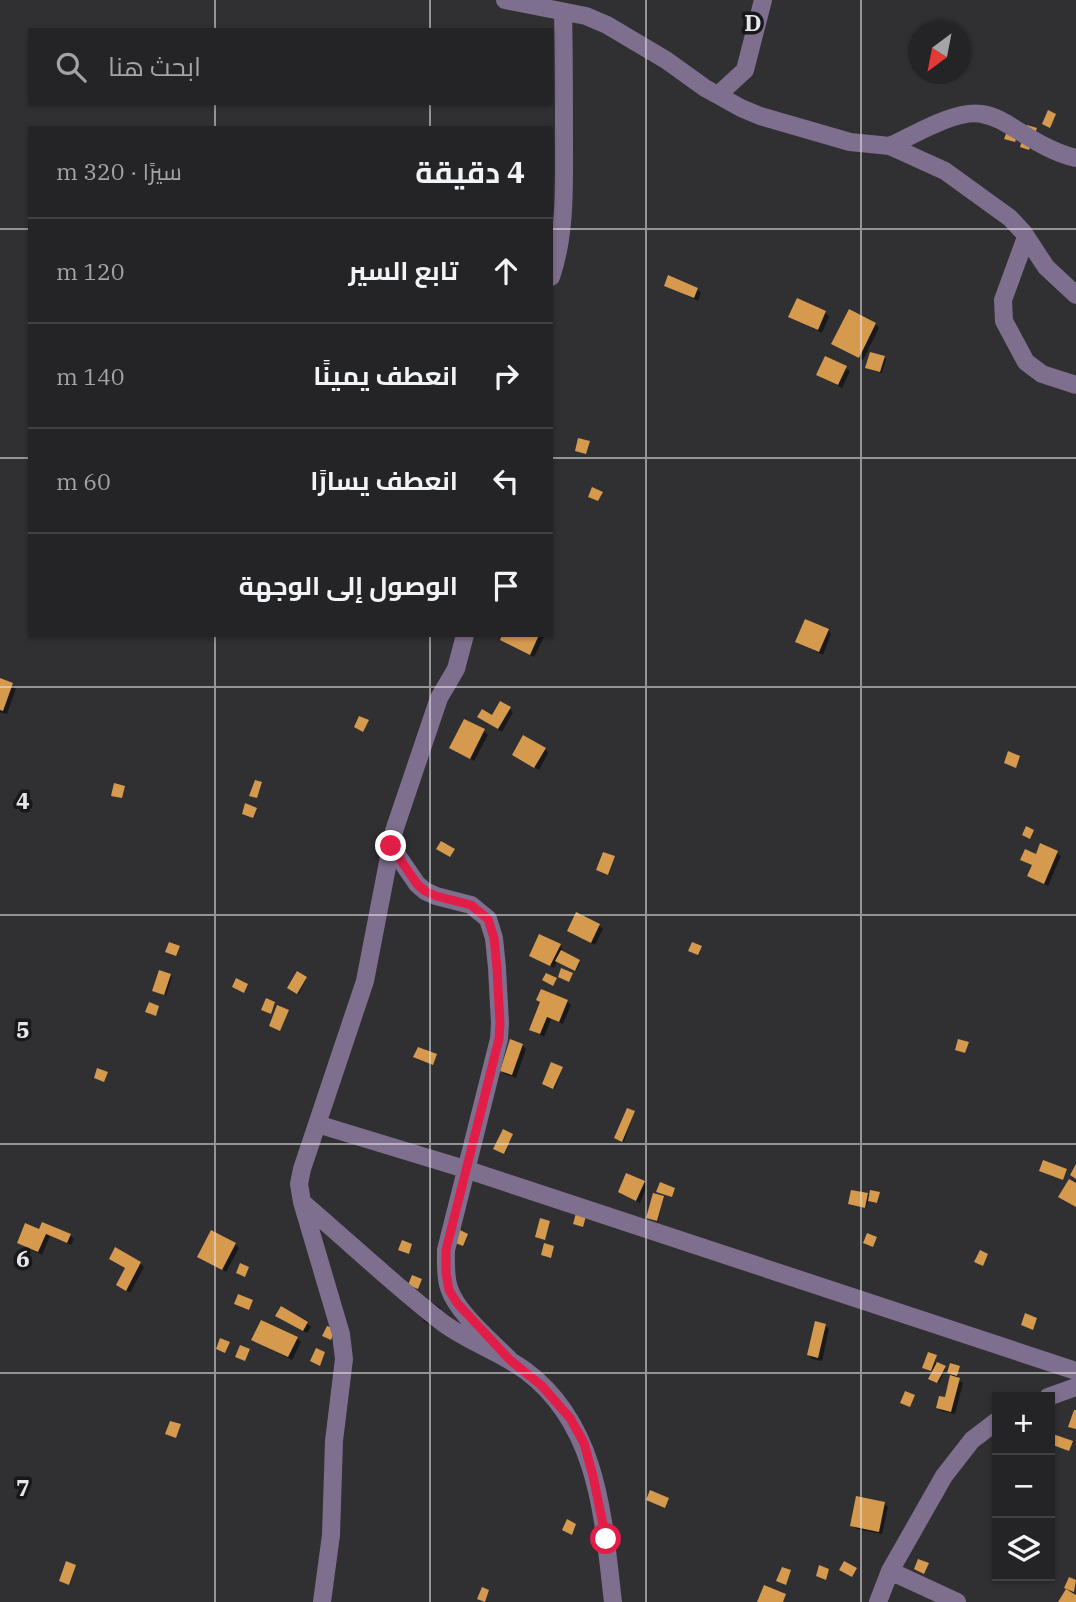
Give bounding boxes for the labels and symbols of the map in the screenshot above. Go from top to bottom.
text: D [744,7,762,37]
north arrow [908,21,971,84]
text: 4 [16,785,30,815]
route end [375,830,406,861]
text: 5 [16,1014,30,1044]
text: 6 [16,1243,30,1273]
text: 7 [16,1472,30,1502]
route start [590,1523,621,1554]

